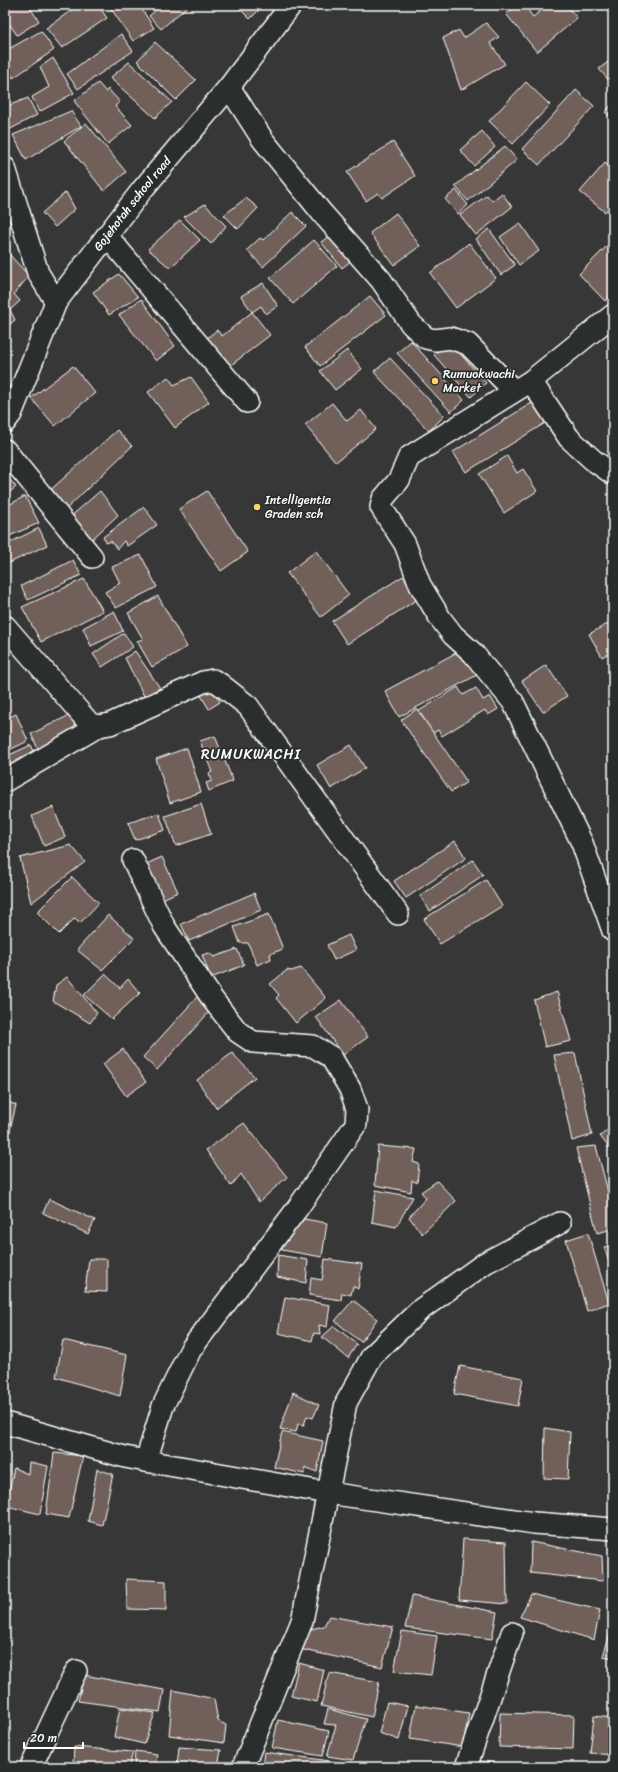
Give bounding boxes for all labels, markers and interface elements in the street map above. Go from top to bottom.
street label: Gojehotah school road [88,150,178,256]
place label: Rumuokwachi Market [443,363,515,399]
marker: Rumuokwachi Market [430,376,440,386]
place label: Intelligentia Graden sch [264,489,332,525]
marker: Intelligentia Graden sch [252,502,262,512]
district label: RUMUKWACHI [201,742,301,767]
scale bar [24,1724,83,1750]
text: 20 m [30,1727,57,1749]

